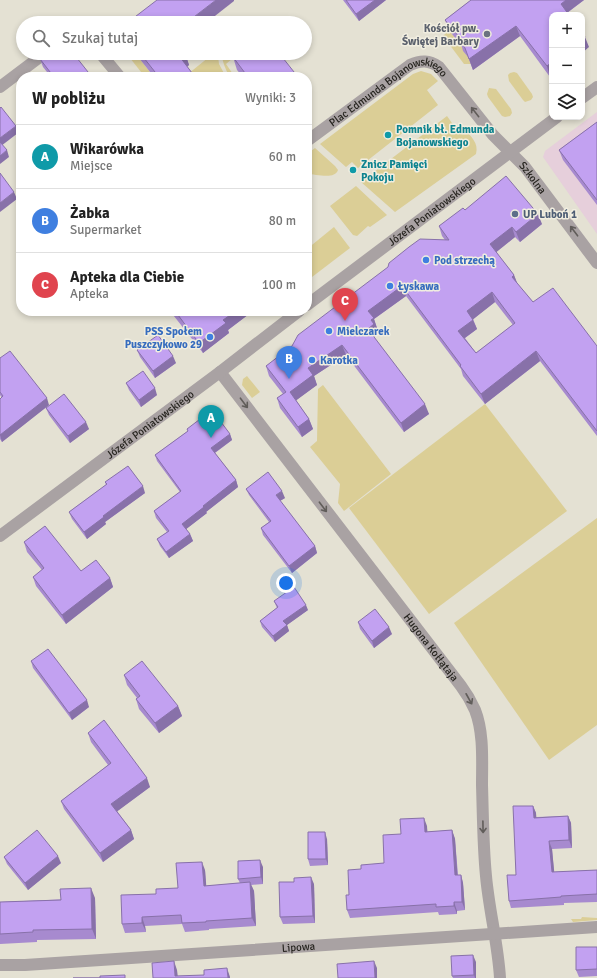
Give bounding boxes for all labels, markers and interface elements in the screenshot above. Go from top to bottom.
map controls [549,12,585,120]
button: + [549,12,585,48]
search box [16,16,312,60]
place label: Kościół pw. Świętej Barbary [402,22,480,48]
icon: search [30,27,52,49]
text: Szukaj tutaj [62,29,138,47]
marker: Kościół pw. Świętej Barbary [482,29,492,39]
button: − [549,48,585,84]
street label: Plac Edmunda Bojanowskiego [327,55,450,129]
button: layers [549,84,585,120]
text: W pobliżu [32,88,105,109]
text: Wyniki: 3 [245,90,296,106]
one-way arrow [471,107,479,118]
place label: Pomnik bł. Edmunda Bojanowskiego [396,123,495,149]
marker: Pomnik bł. Edmunda Bojanowskiego [383,130,393,140]
text: Wikarówka [70,140,144,158]
text: A [41,149,49,165]
text: 60 m [269,149,296,165]
text: Miejsce [70,158,112,174]
place label: Znicz Pamięci Pokoju [361,158,427,184]
street label: Szkolna [516,159,549,197]
marker: Znicz Pamięci Pokoju [348,165,358,175]
street label: Józefa Poniatowskiego [386,174,479,249]
text: Żabka [70,204,110,222]
place label: UP Luboń 1 [523,208,577,221]
marker: UP Luboń 1 [510,209,520,219]
text: B [41,213,49,229]
text: 80 m [269,213,296,229]
text: Supermarket [70,222,142,238]
one-way arrow [570,226,578,237]
place label: Pod strzechą [434,254,495,267]
marker: Pod strzechą [421,255,431,265]
text: Apteka dla Ciebie [70,268,184,286]
text: C [41,277,49,293]
text: 100 m [262,277,296,293]
place label: Łyskawa [397,280,439,293]
marker: Łyskawa [385,281,395,291]
text: Apteka [70,286,109,302]
pin: C [332,288,358,321]
place label: PSS Społem Puszczykowo 29 [125,325,202,351]
place label: Mielczarek [337,325,390,338]
marker: Mielczarek [324,326,334,336]
marker: PSS Społem Puszczykowo 29 [205,332,215,342]
pin: B [276,346,302,379]
place label: Karotka [320,354,358,367]
marker: Karotka [307,355,317,365]
street label: Józefa Poniatowskiego [104,388,197,462]
one-way arrow [240,398,248,409]
pin: A [198,405,224,438]
one-way arrow [319,501,327,512]
your location [276,573,296,593]
street label: Hugona Kołłątaja [401,611,461,684]
one-way arrow [466,693,474,705]
one-way arrow [479,820,487,833]
street label: Lipowa [281,940,316,955]

